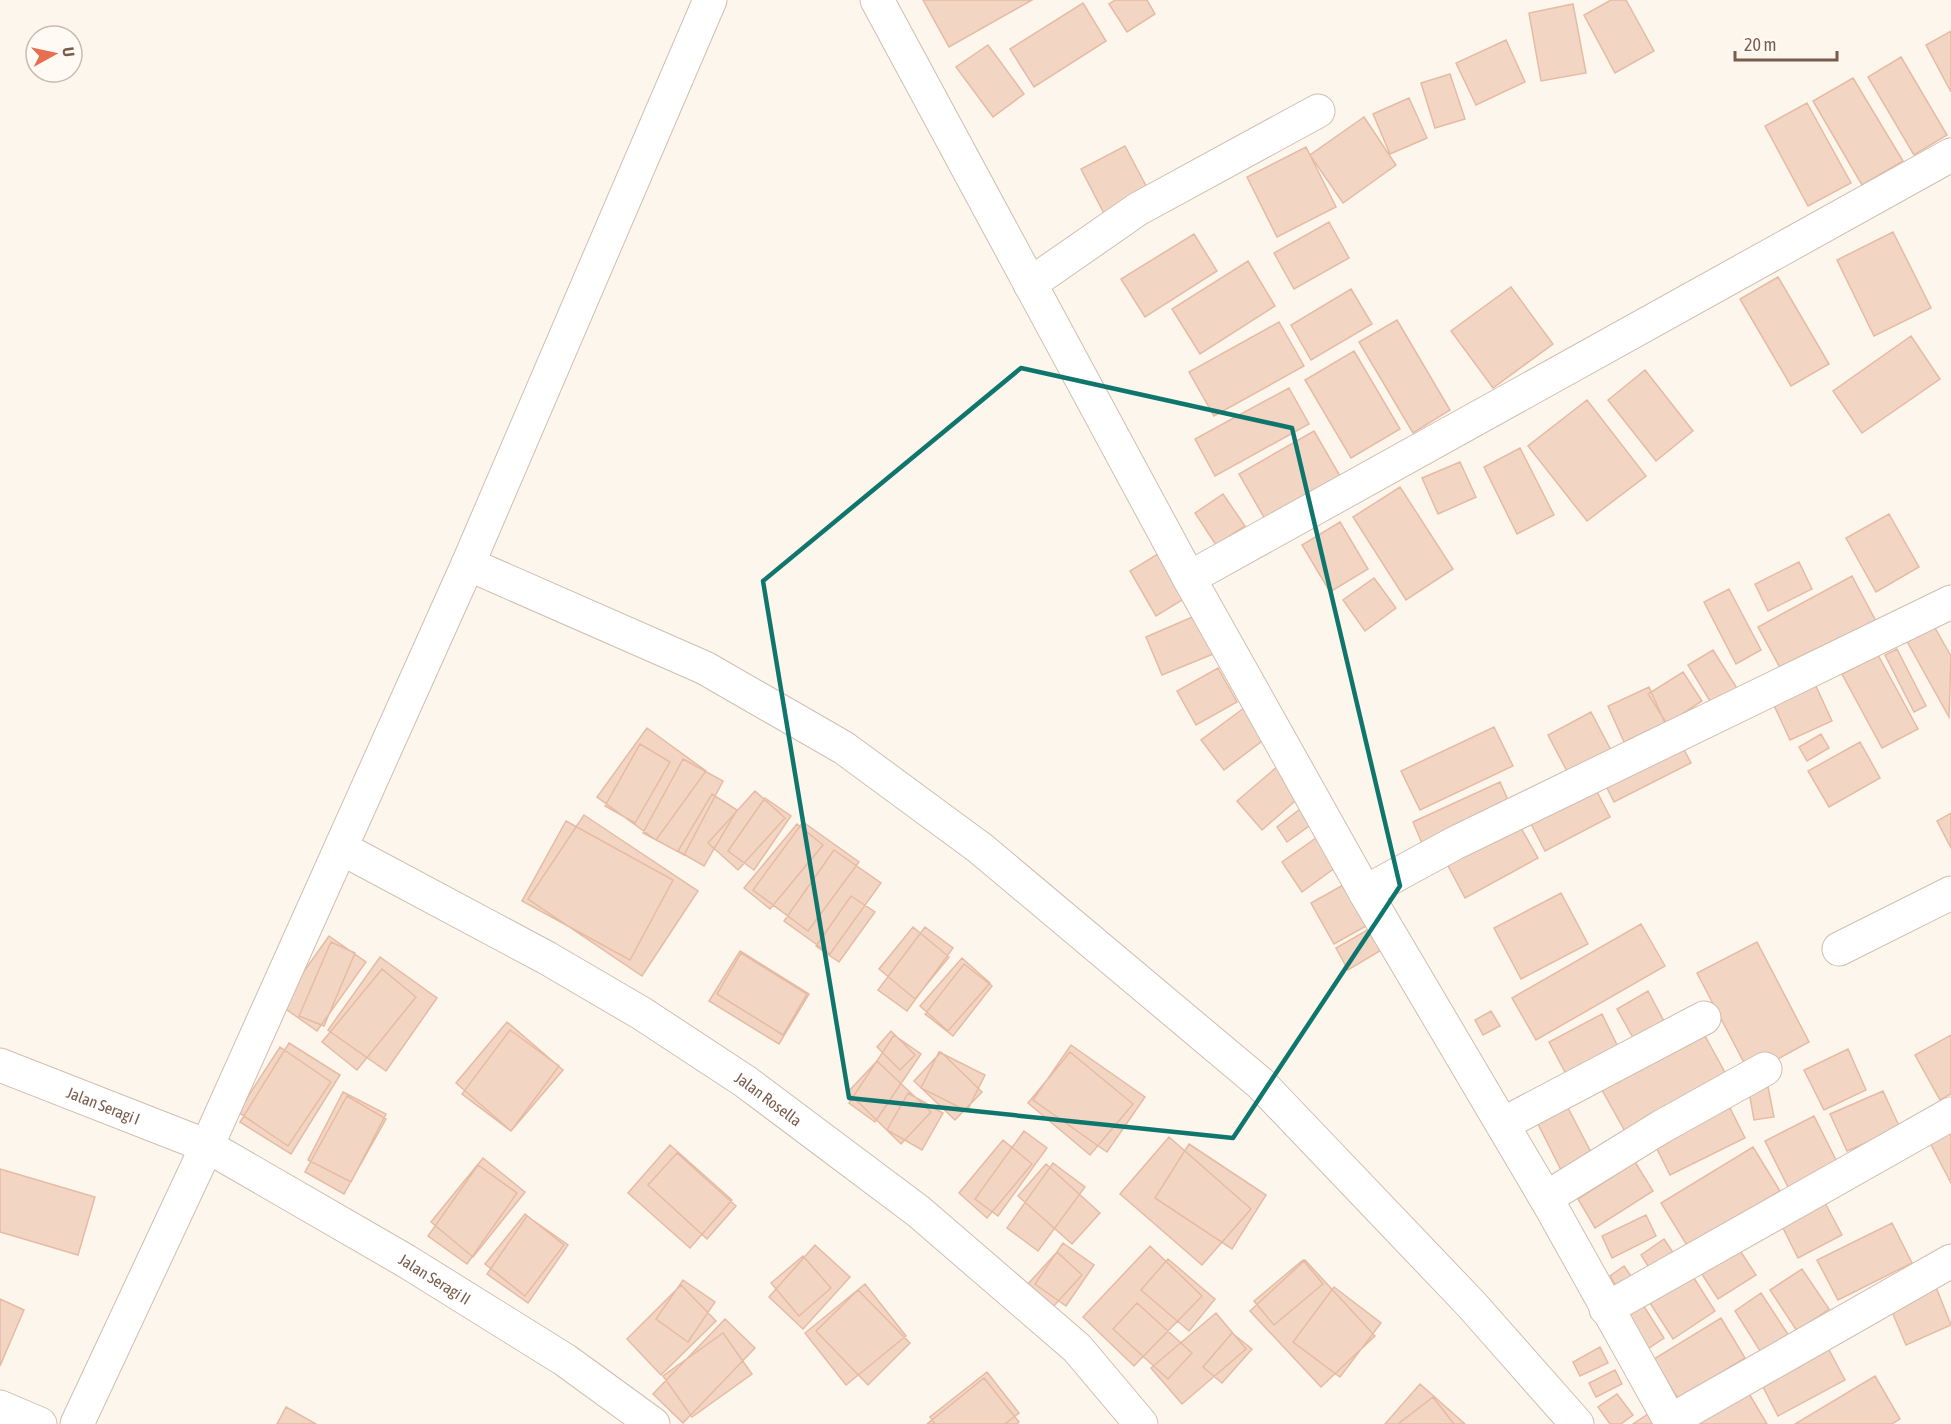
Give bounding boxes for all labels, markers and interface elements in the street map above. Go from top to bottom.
north arrow [24,24,84,84]
scale bar [1735,24,1837,62]
text: 20 m [1744,34,1776,55]
text: U [59,46,78,58]
street label: Jalan Rosella [732,1068,805,1130]
street label: Jalan Seragi I [64,1083,142,1128]
street label: Jalan Seragi II [396,1250,474,1308]

